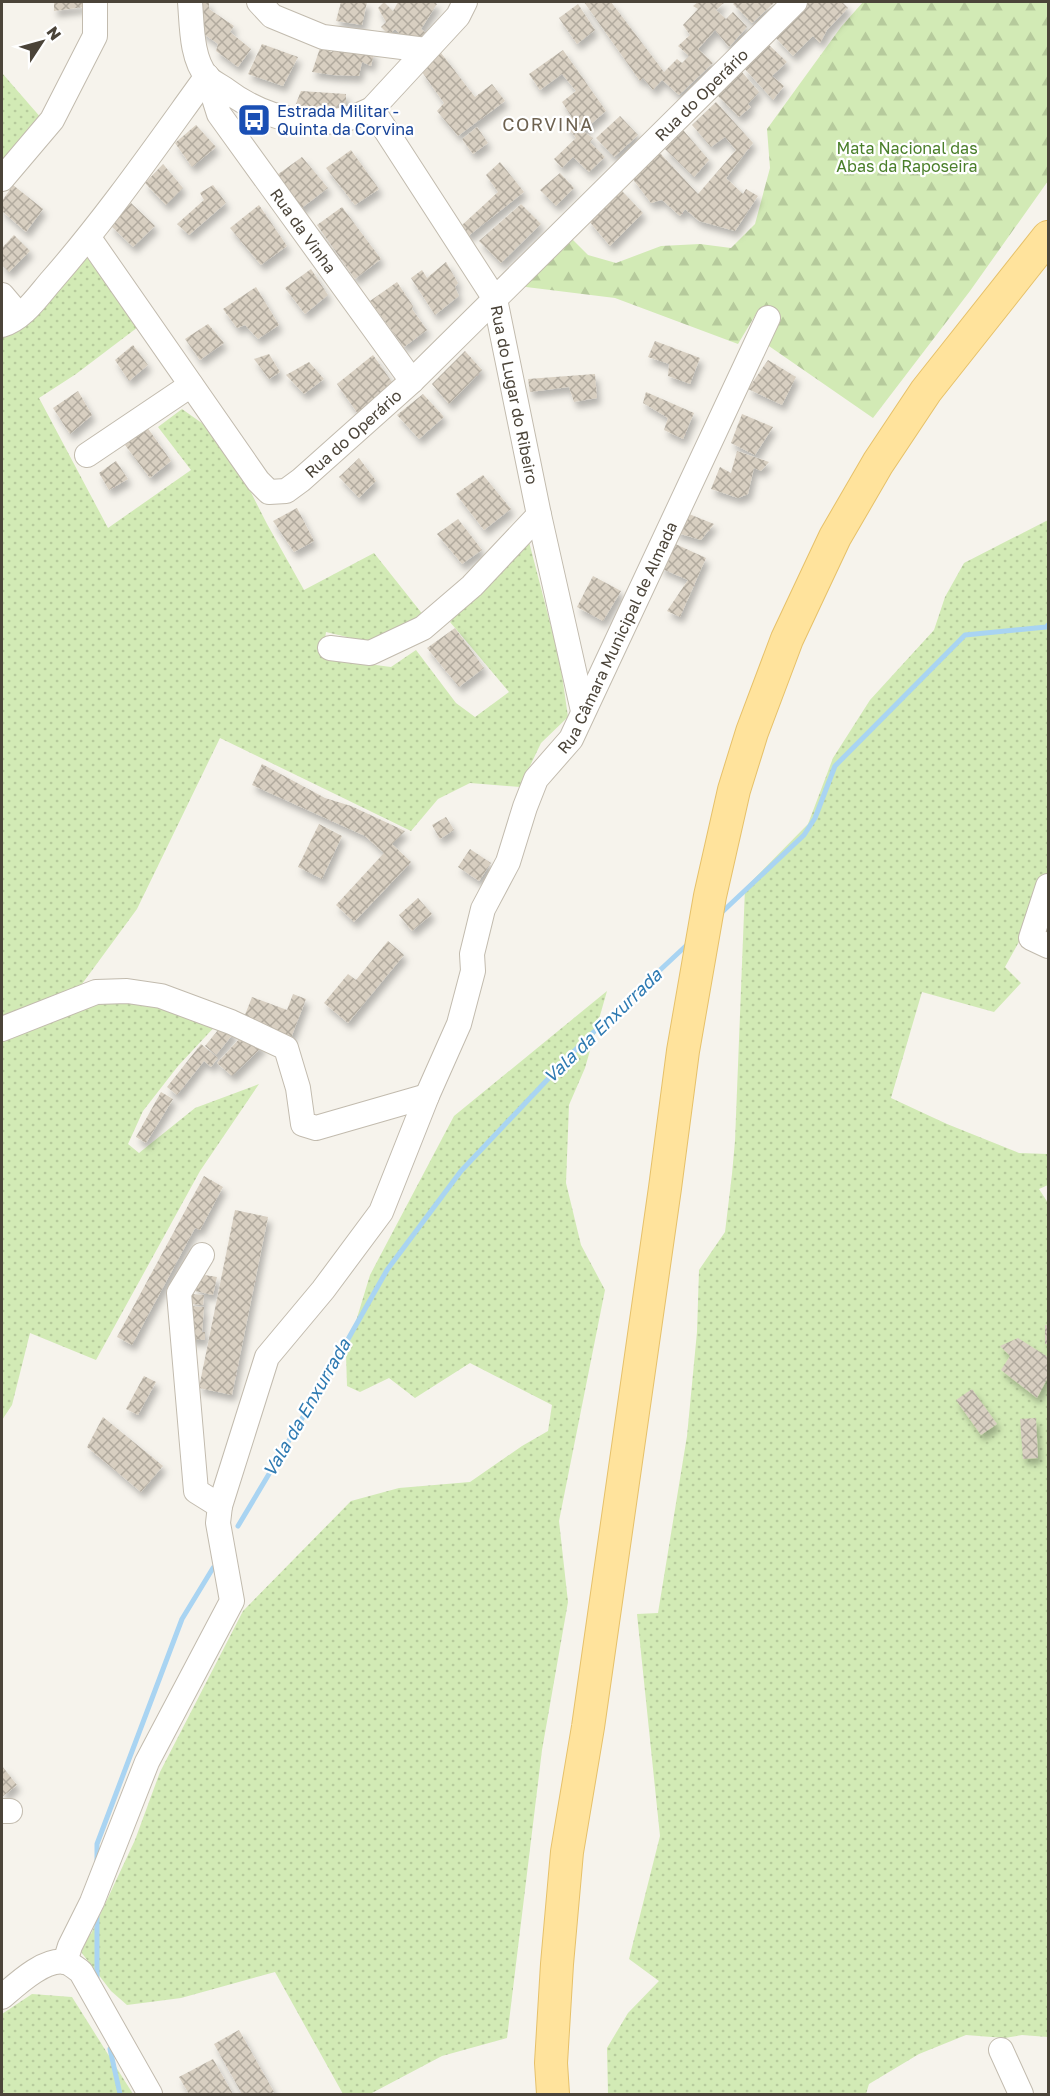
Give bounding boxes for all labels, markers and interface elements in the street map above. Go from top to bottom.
north arrow [12,12,72,72]
text: N [42,22,66,44]
street label: Rua do Operário [651,44,752,145]
place label: Estrada Militar - Quinta da Corvina [277,101,414,139]
bus stop icon: Estrada Militar - Quinta da Corvina [236,102,272,138]
district label: CORVINA [502,113,594,135]
park label: Mata Nacional das Abas da Raposeira [836,138,978,176]
street label: Rua da Vinha [266,184,341,277]
street label: Rua do Lugar do Ribeiro [487,303,542,486]
street label: Rua do Operário [301,385,406,482]
street label: Rua Câmara Municipal de Almada [553,518,681,758]
water label: Vala da Enxurrada [539,963,666,1087]
water label: Vala da Enxurrada [258,1334,355,1480]

